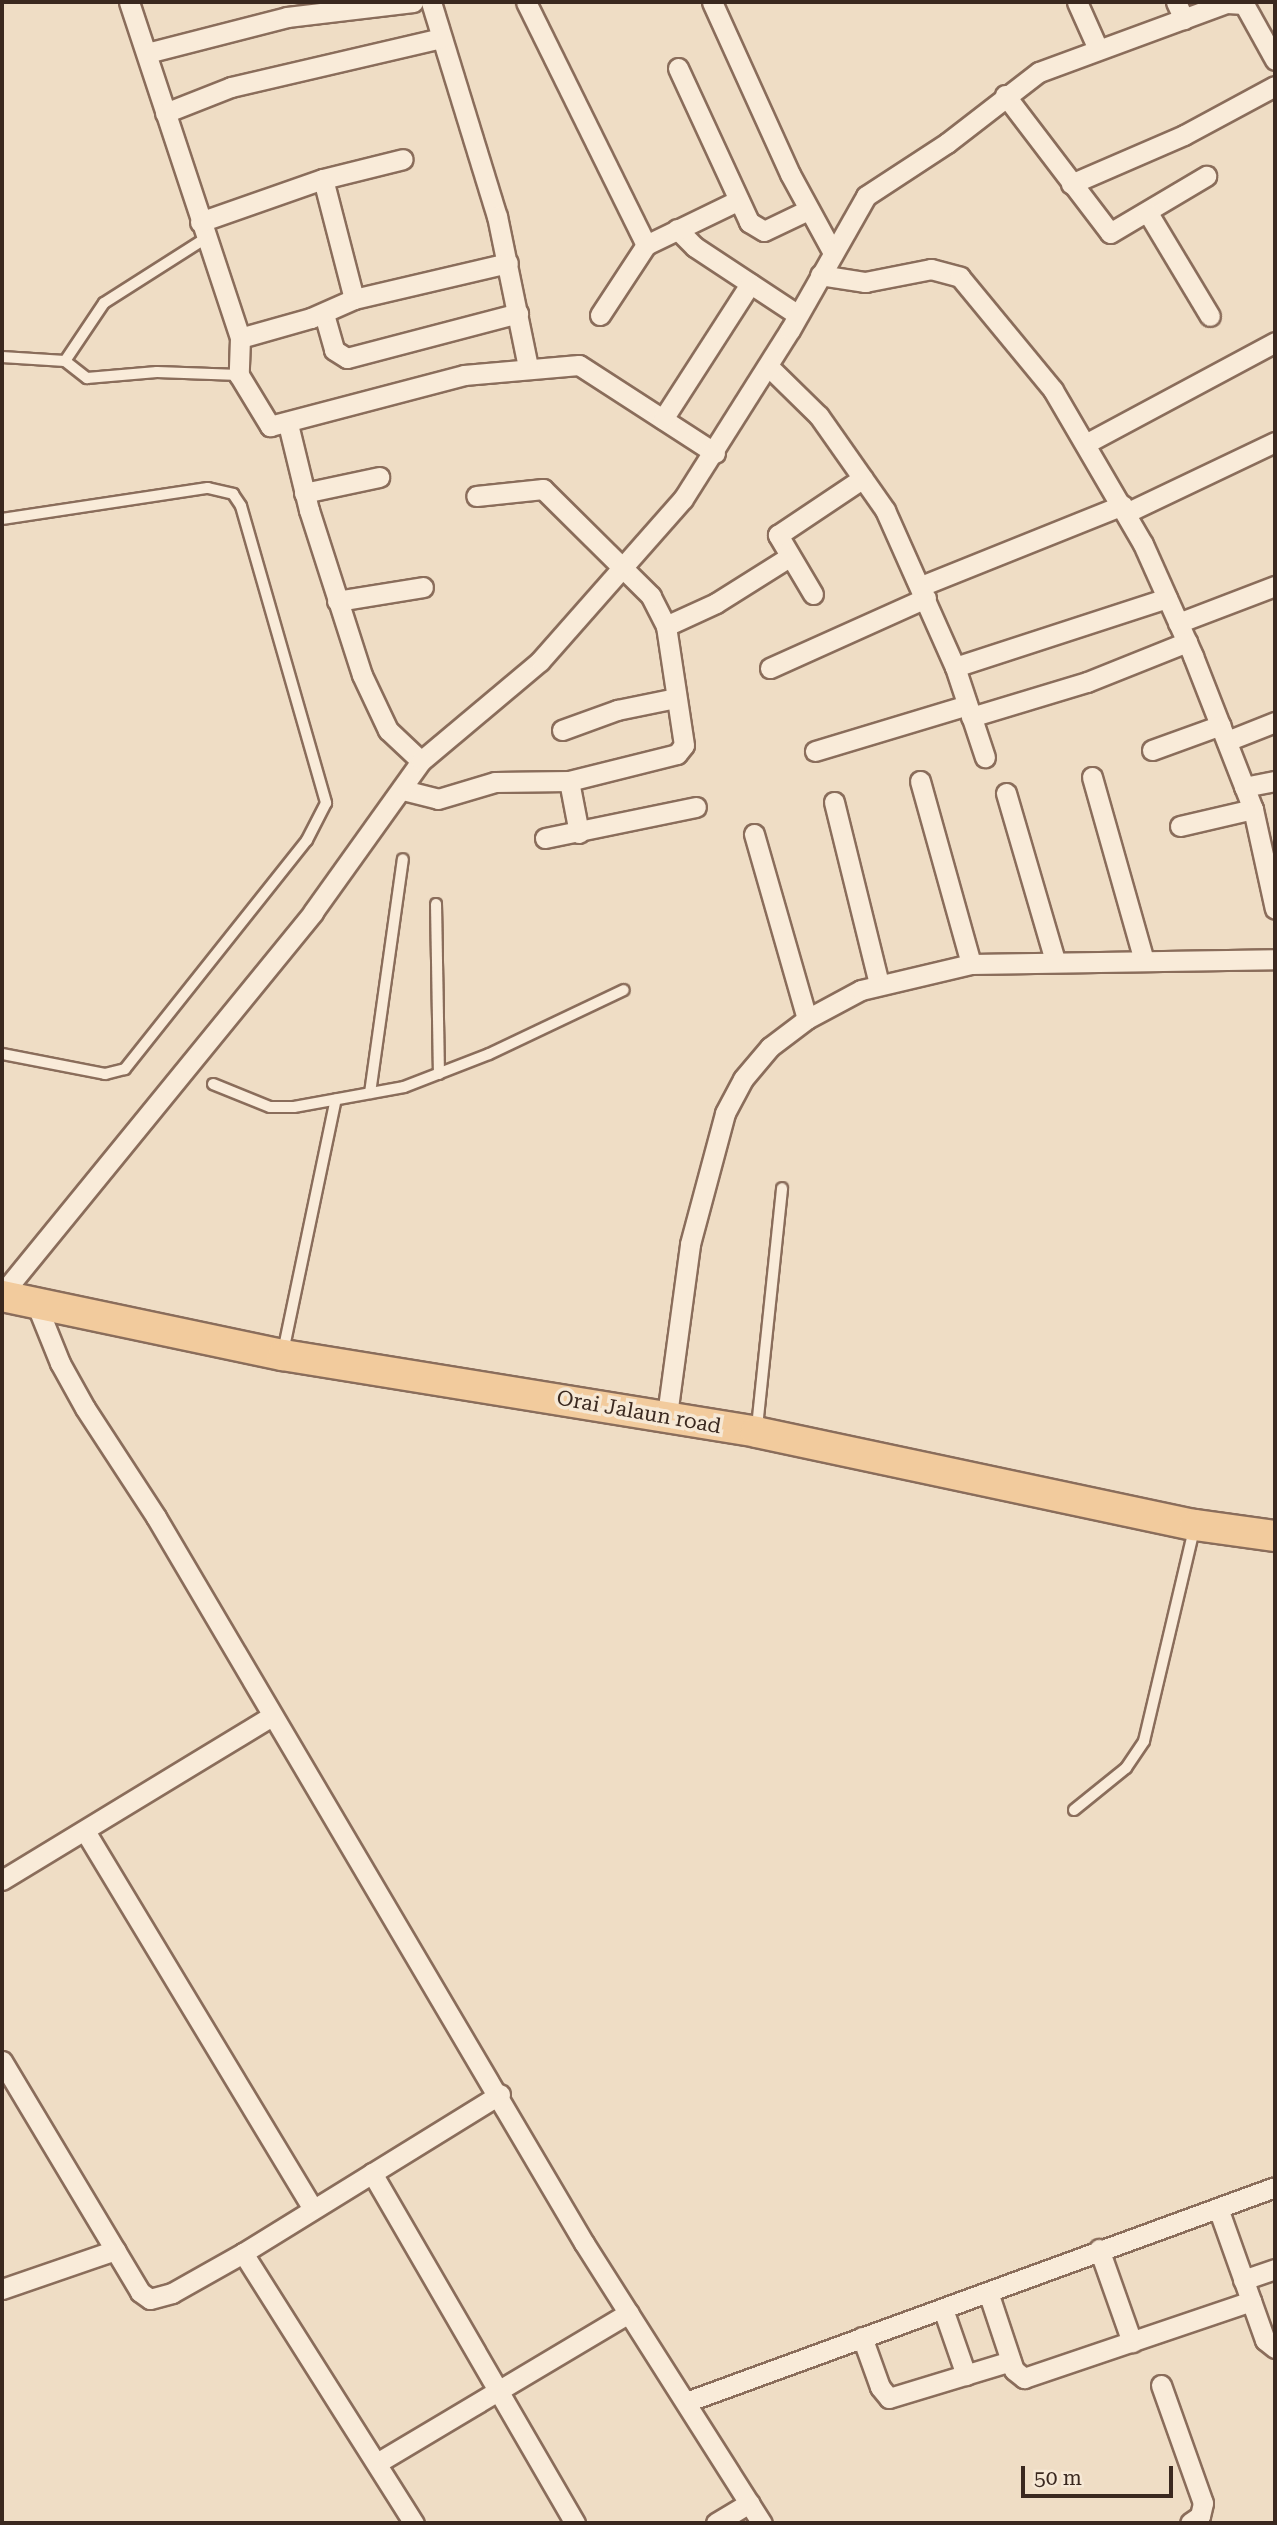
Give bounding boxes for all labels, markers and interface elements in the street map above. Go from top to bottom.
street label: Orai Jalaun road [555,1385,723,1439]
scale bar [1025,2452,1177,2496]
text: 50 m [1034,2466,1082,2490]

